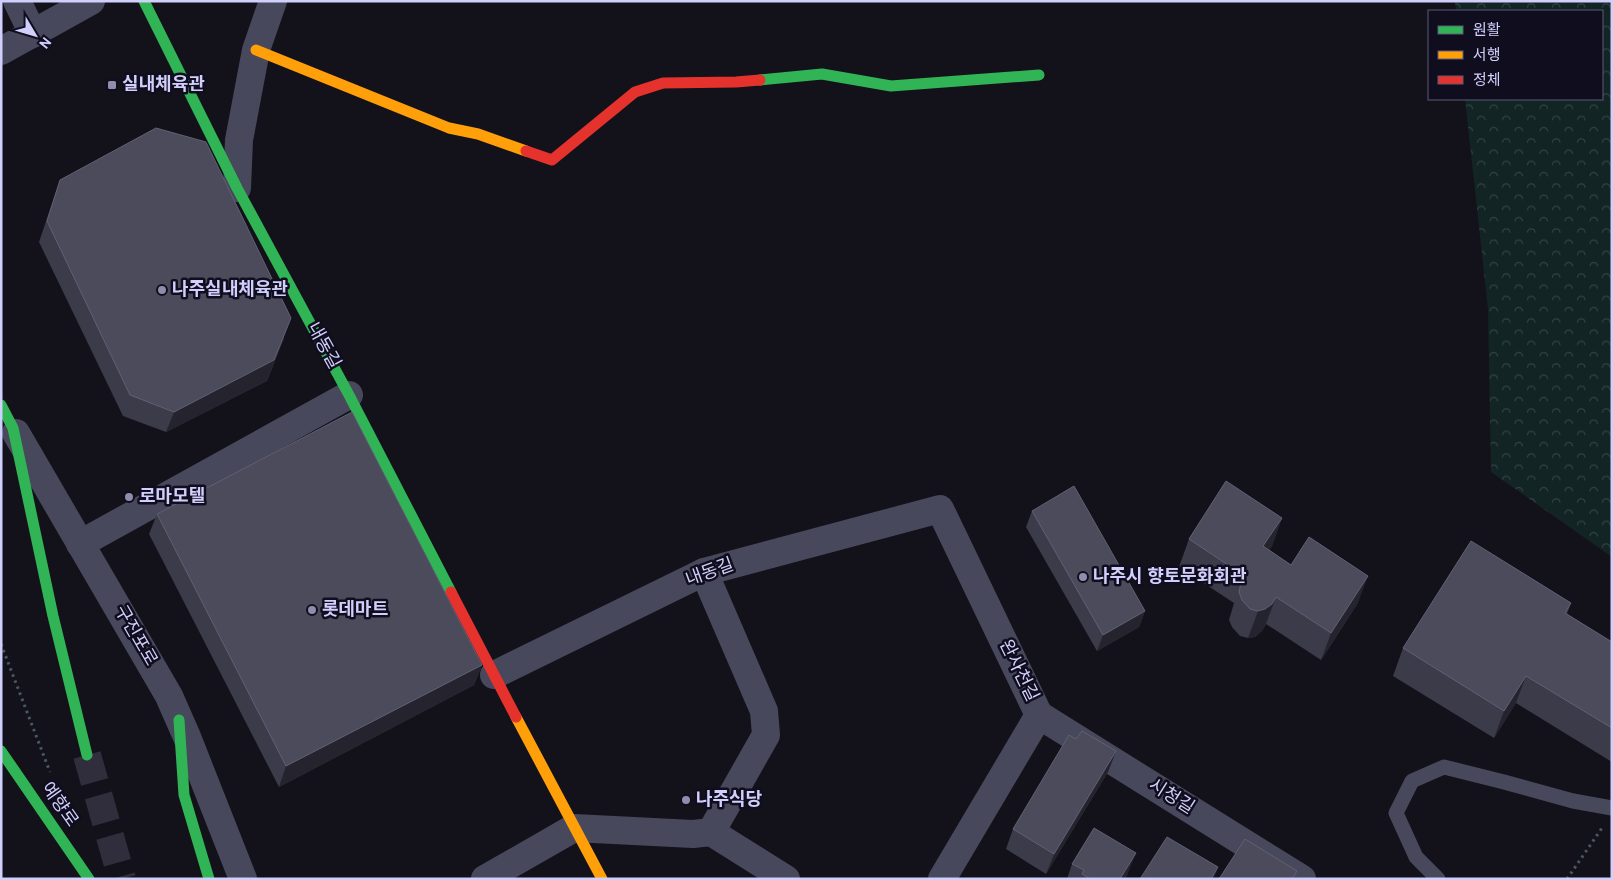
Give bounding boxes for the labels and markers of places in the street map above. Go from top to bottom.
place label: 실내체육관 [122,74,205,97]
marker: 실내체육관 [106,79,118,91]
place label: 나주실내체육관 [172,279,288,302]
marker: 나주실내체육관 [156,284,168,296]
place label: 로마모텔 [139,486,205,509]
marker: 로마모텔 [123,491,135,503]
place label: 나주시 향토문화회관 [1093,566,1247,589]
marker: 나주시 향토문화회관 [1077,571,1089,583]
place label: 롯데마트 [322,599,388,622]
marker: 롯데마트 [306,604,318,616]
place label: 나주식당 [696,789,762,812]
marker: 나주식당 [680,794,692,806]

